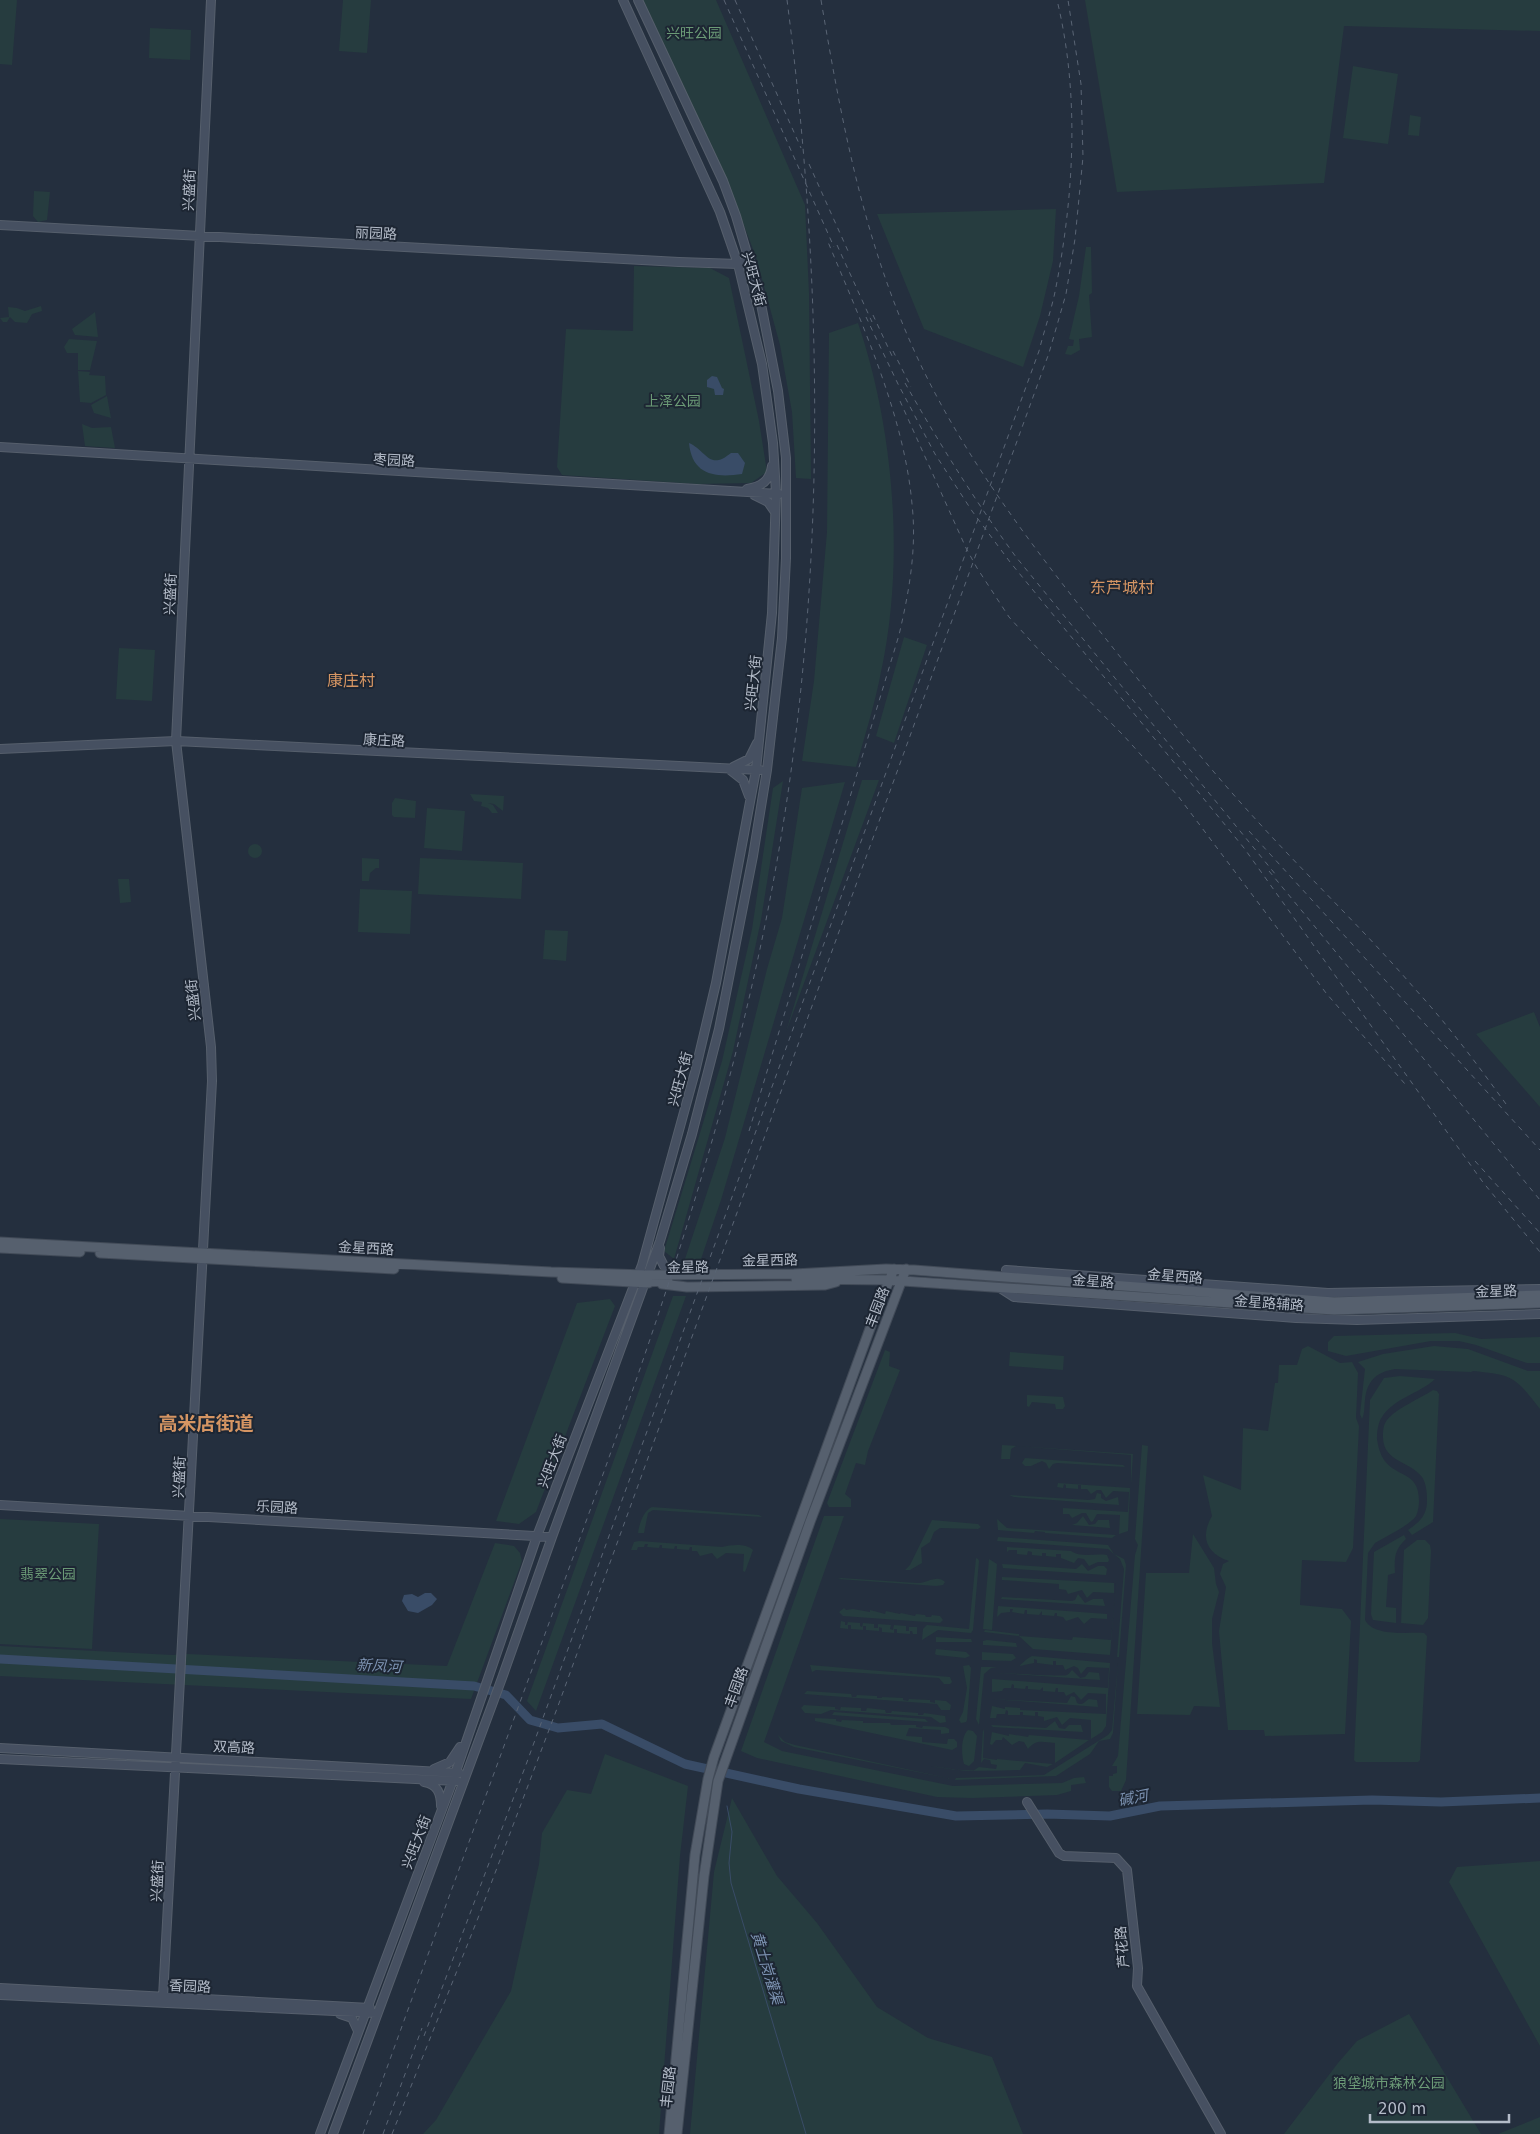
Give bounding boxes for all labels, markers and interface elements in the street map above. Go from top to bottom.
park label: 兴旺公园 [666,25,722,41]
street label: 兴盛街 [180,169,198,211]
street label: 丽园路 [355,224,397,242]
street label: 兴旺大街 [739,250,769,308]
park label: 上泽公园 [645,393,701,409]
street label: 枣园路 [373,451,415,469]
street label: 兴盛街 [161,573,179,615]
district label: 东芦城村 [1090,578,1154,597]
street label: 兴旺大街 [742,654,764,712]
district label: 康庄村 [327,671,375,690]
street label: 康庄路 [363,731,405,749]
street label: 兴盛街 [183,978,203,1022]
street label: 兴旺大街 [665,1050,695,1108]
street label: 金星西路 [338,1239,394,1257]
street label: 金星西路 [742,1252,798,1268]
street label: 金星路 [667,1259,709,1275]
street label: 金星西路 [1147,1266,1203,1286]
street label: 金星路 [1071,1272,1115,1290]
street label: 金星路 [1475,1282,1517,1300]
street label: 丰园路 [862,1285,892,1329]
street label: 金星路辅路 [1234,1293,1304,1313]
district label: 高米店街道 [158,1412,254,1434]
street label: 兴旺大街 [534,1432,570,1490]
street label: 兴盛街 [170,1456,188,1498]
street label: 乐园路 [256,1498,298,1516]
park label: 翡翠公园 [20,1566,76,1582]
water label: 新凤河 [356,1656,405,1676]
street label: 丰园路 [721,1665,751,1709]
street label: 双高路 [213,1738,255,1756]
water label: 碱河 [1117,1786,1152,1810]
street label: 兴旺大街 [398,1813,434,1871]
street label: 兴盛街 [148,1860,166,1902]
street label: 芦花路 [1112,1925,1132,1969]
water label: 黄土岗灌渠 [747,1929,787,2008]
street label: 香园路 [169,1977,211,1995]
street label: 丰园路 [658,2065,678,2109]
park label: 狼垡城市森林公园 [1333,2075,1445,2091]
scale bar [1370,2092,1509,2124]
text: 200 m [1378,2100,1426,2118]

